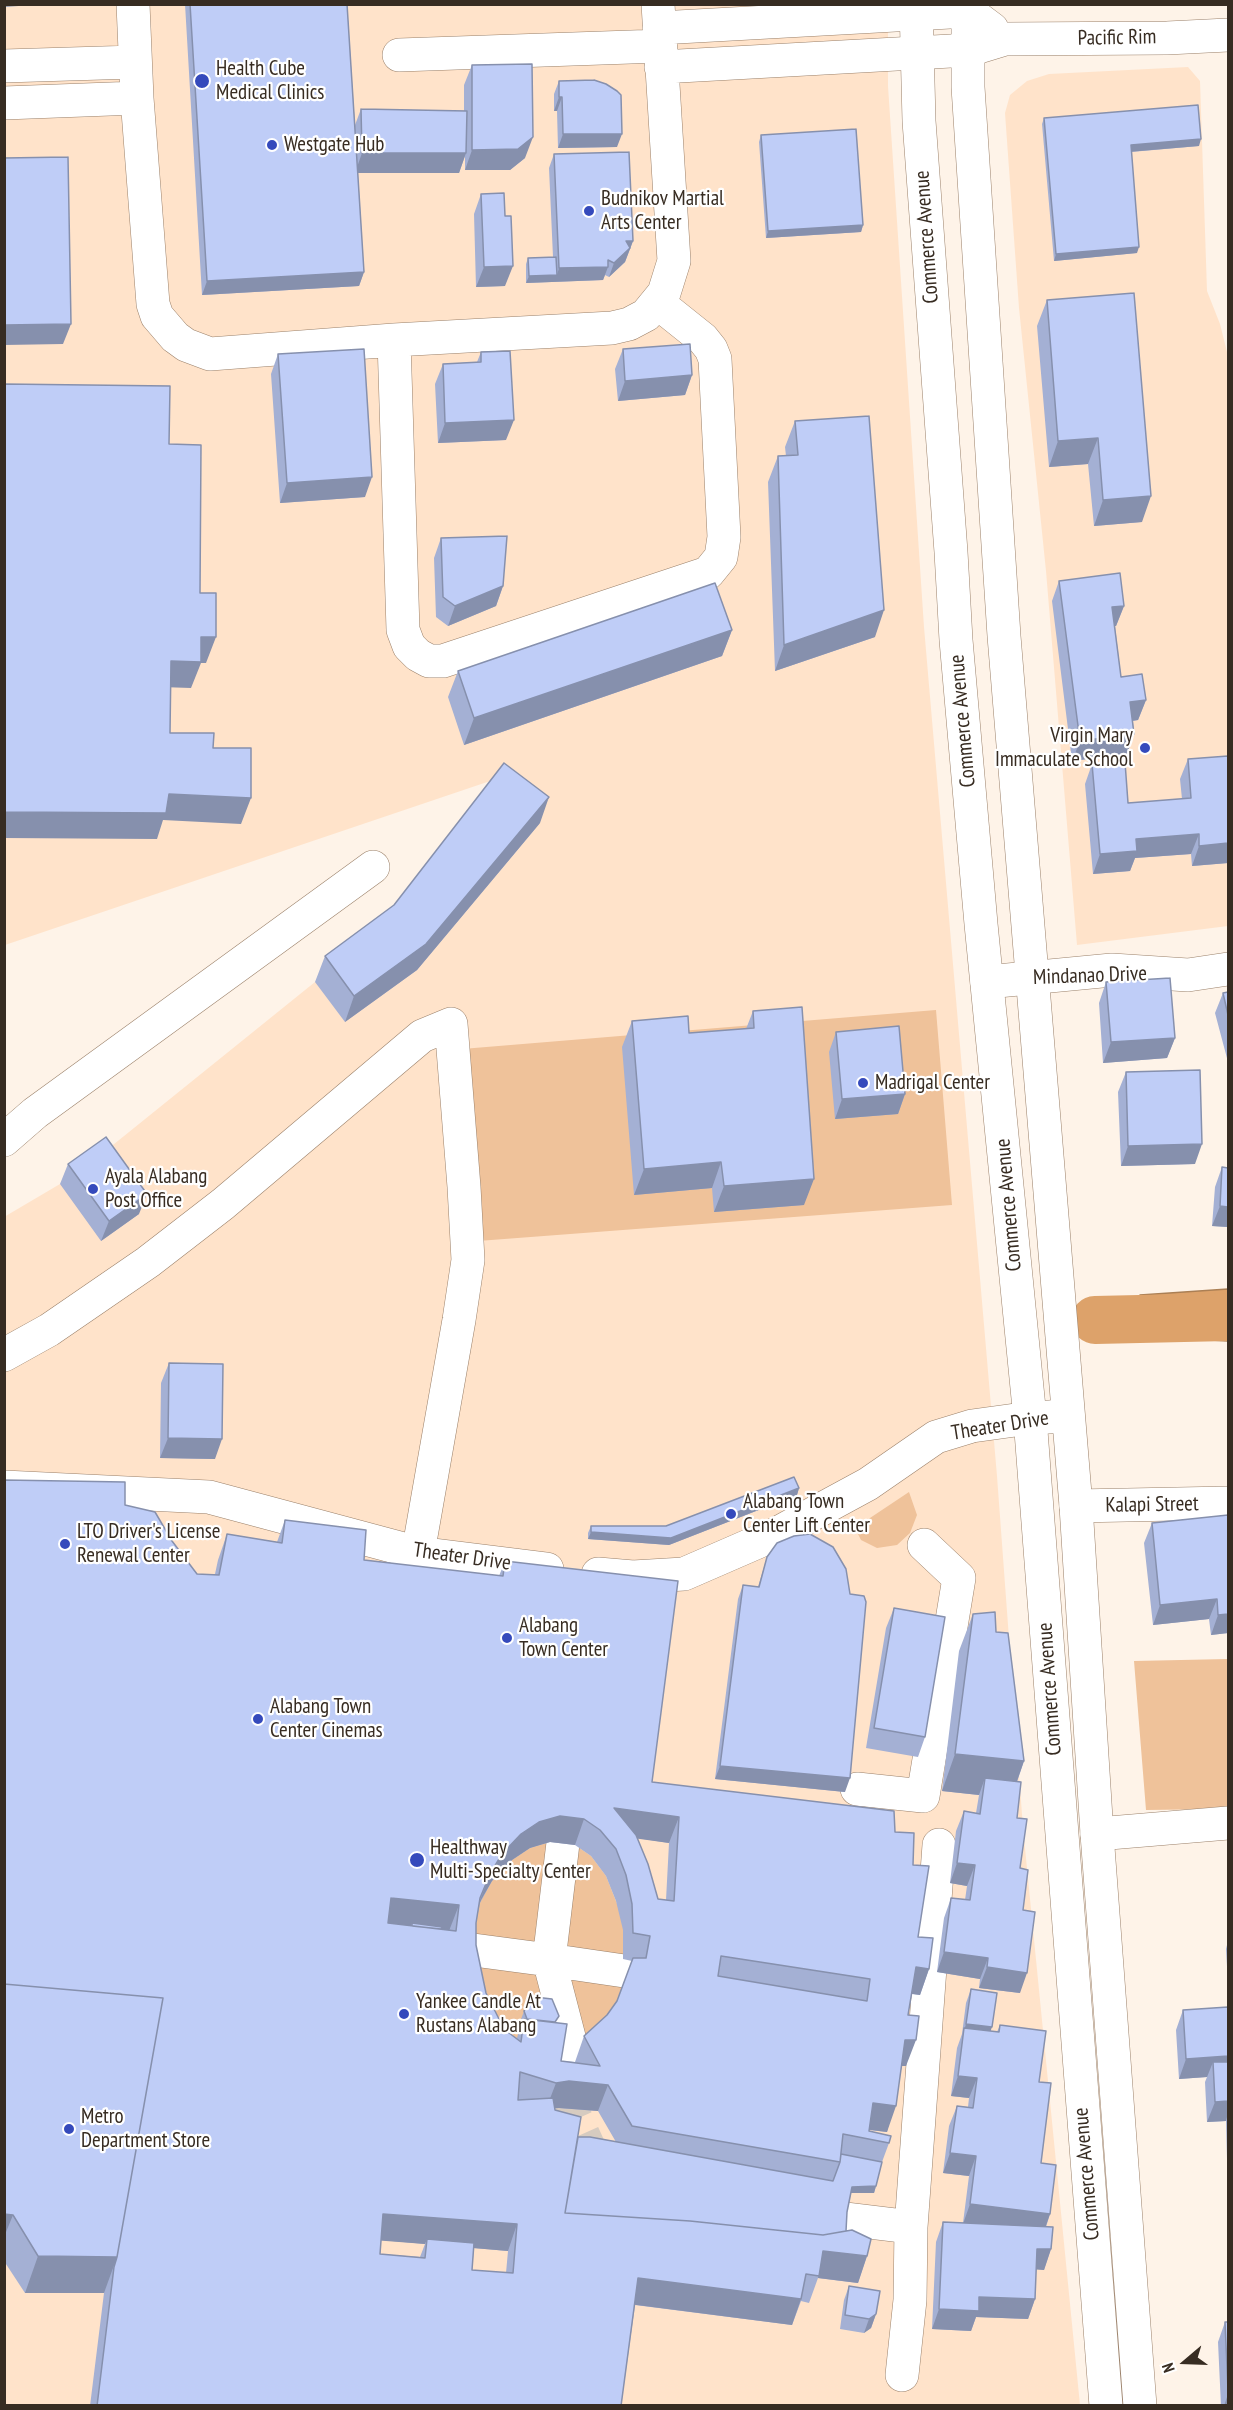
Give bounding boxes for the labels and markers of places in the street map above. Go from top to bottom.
place label: Health Cube Medical Clinics [216,56,324,106]
marker: Health Cube Medical Clinics [193,72,211,90]
place label: Westgate Hub [284,132,384,158]
marker: Westgate Hub [265,138,279,152]
place label: Budnikov Martial Arts Center [601,186,724,236]
marker: Budnikov Martial Arts Center [582,204,596,218]
place label: Virgin Mary Immaculate School [995,723,1133,773]
marker: Virgin Mary Immaculate School [1138,741,1152,755]
place label: Madrigal Center [875,1070,990,1096]
marker: Madrigal Center [856,1076,870,1090]
place label: Ayala Alabang Post Office [105,1164,207,1214]
marker: Ayala Alabang Post Office [86,1182,100,1196]
place label: Alabang Town Center Lift Center [743,1489,870,1539]
marker: Alabang Town Center Lift Center [724,1507,738,1521]
place label: LTO Driver's License Renewal Center [77,1519,220,1569]
marker: LTO Driver's License Renewal Center [58,1537,72,1551]
place label: Alabang Town Center [519,1613,608,1663]
marker: Alabang Town Center [500,1631,514,1645]
place label: Alabang Town Center Cinemas [270,1694,383,1744]
marker: Alabang Town Center Cinemas [251,1712,265,1726]
place label: Healthway Multi-Specialty Center [430,1835,591,1885]
marker: Healthway Multi-Specialty Center [408,1851,426,1869]
place label: Yankee Candle At Rustans Alabang [416,1989,541,2039]
marker: Yankee Candle At Rustans Alabang [397,2007,411,2021]
place label: Metro Department Store [81,2104,210,2154]
marker: Metro Department Store [62,2122,76,2136]

